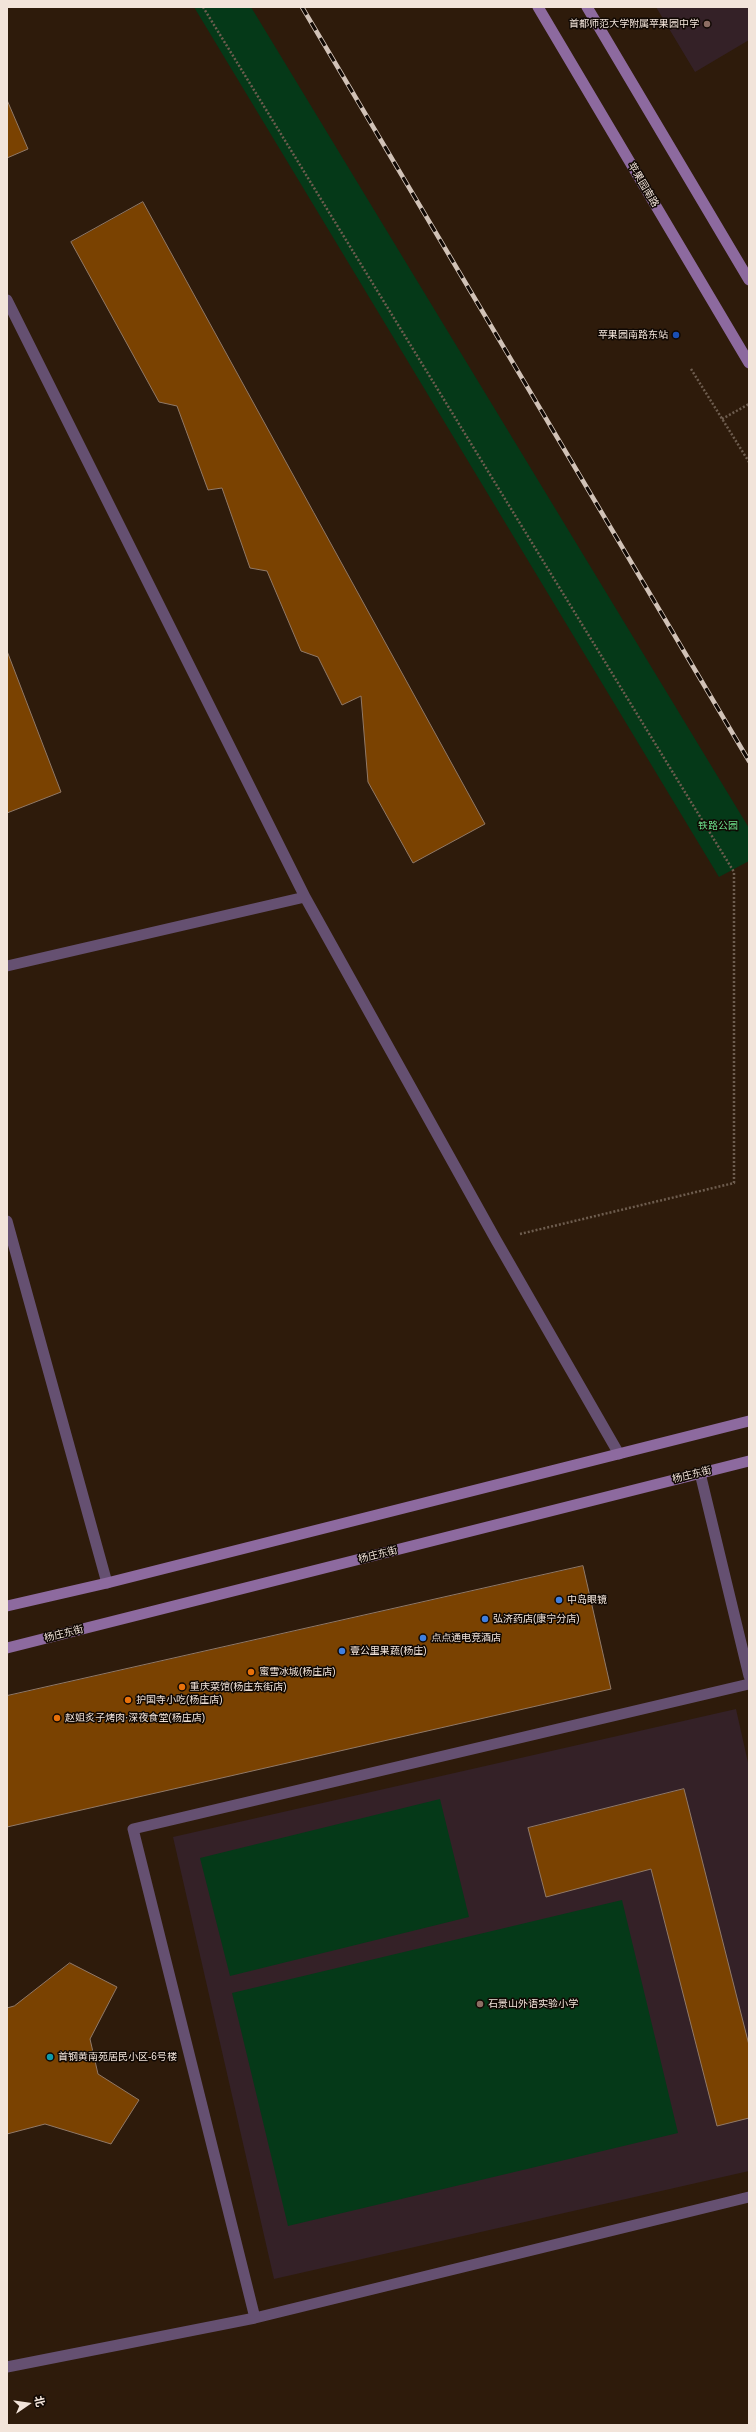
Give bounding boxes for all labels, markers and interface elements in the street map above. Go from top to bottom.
place label: 首都师范大学附属苹果园中学 [569,18,699,30]
marker: 首都师范大学附属苹果园中学 [702,19,712,29]
street label: 苹果园南路 [625,160,661,210]
place label: 苹果园南路东站 [598,329,668,341]
marker: 苹果园南路东站 [671,330,681,340]
park label: 铁路公园 [698,820,738,832]
street label: 杨庄东街 [671,1464,713,1486]
street label: 杨庄东街 [357,1544,399,1566]
place label: 中岛眼镜 [567,1594,607,1606]
marker: 中岛眼镜 [554,1595,564,1605]
place label: 弘济药店(康宁分店) [493,1613,580,1625]
marker: 弘济药店(康宁分店) [480,1614,490,1624]
street label: 杨庄东街 [43,1623,85,1645]
place label: 点点通电竞酒店 [431,1632,501,1644]
marker: 点点通电竞酒店 [418,1633,428,1643]
place label: 壹公里果蔬(杨庄) [350,1645,427,1657]
marker: 壹公里果蔬(杨庄) [337,1646,347,1656]
place label: 蜜雪冰城(杨庄店) [259,1666,336,1678]
marker: 蜜雪冰城(杨庄店) [246,1667,256,1677]
place label: 重庆菜馆(杨庄东街店) [190,1681,287,1693]
marker: 重庆菜馆(杨庄东街店) [177,1682,187,1692]
place label: 护国寺小吃(杨庄店) [136,1694,223,1706]
marker: 护国寺小吃(杨庄店) [123,1695,133,1705]
place label: 赵姐炙子烤肉·深夜食堂(杨庄店) [65,1712,205,1724]
marker: 赵姐炙子烤肉·深夜食堂(杨庄店) [52,1713,62,1723]
place label: 石景山外语实验小学 [488,1998,578,2010]
marker: 石景山外语实验小学 [475,1999,485,2009]
place label: 首钢黄南苑居民小区-6号楼 [58,2051,177,2063]
marker: 首钢黄南苑居民小区-6号楼 [45,2052,55,2062]
north arrow [8,2384,48,2424]
text: 北 [33,2395,47,2408]

